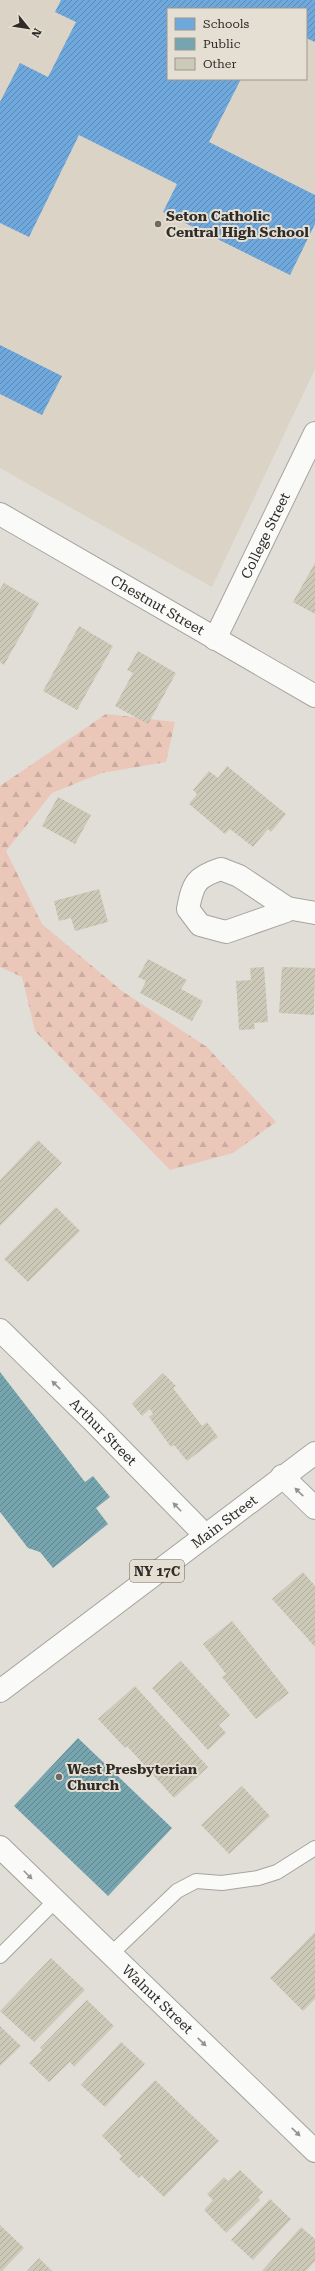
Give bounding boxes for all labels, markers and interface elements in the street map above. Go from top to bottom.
north arrow [8,8,48,48]
legend [167,8,307,80]
text: Schools [203,17,250,31]
text: N [28,26,44,40]
text: Public [203,37,241,51]
text: Other [203,57,236,71]
place label: Seton Catholic Central High School [166,208,309,240]
marker: Seton Catholic Central High School [153,219,163,229]
street label: College Street [237,490,293,581]
street label: Chestnut Street [108,572,207,638]
one-way arrow [51,1380,61,1390]
street label: Arthur Street [67,1395,140,1469]
one-way arrow [294,1487,304,1497]
street label: Main Street [188,1492,260,1552]
one-way arrow [173,1502,182,1512]
road number: NY 17C [130,1560,184,1582]
place label: West Presbyterian Church [67,1761,198,1793]
marker: West Presbyterian Church [54,1772,64,1782]
one-way arrow [23,1870,33,1880]
street label: Walnut Street [119,1961,196,2037]
one-way arrow [197,2037,207,2047]
one-way arrow [291,2127,301,2137]

